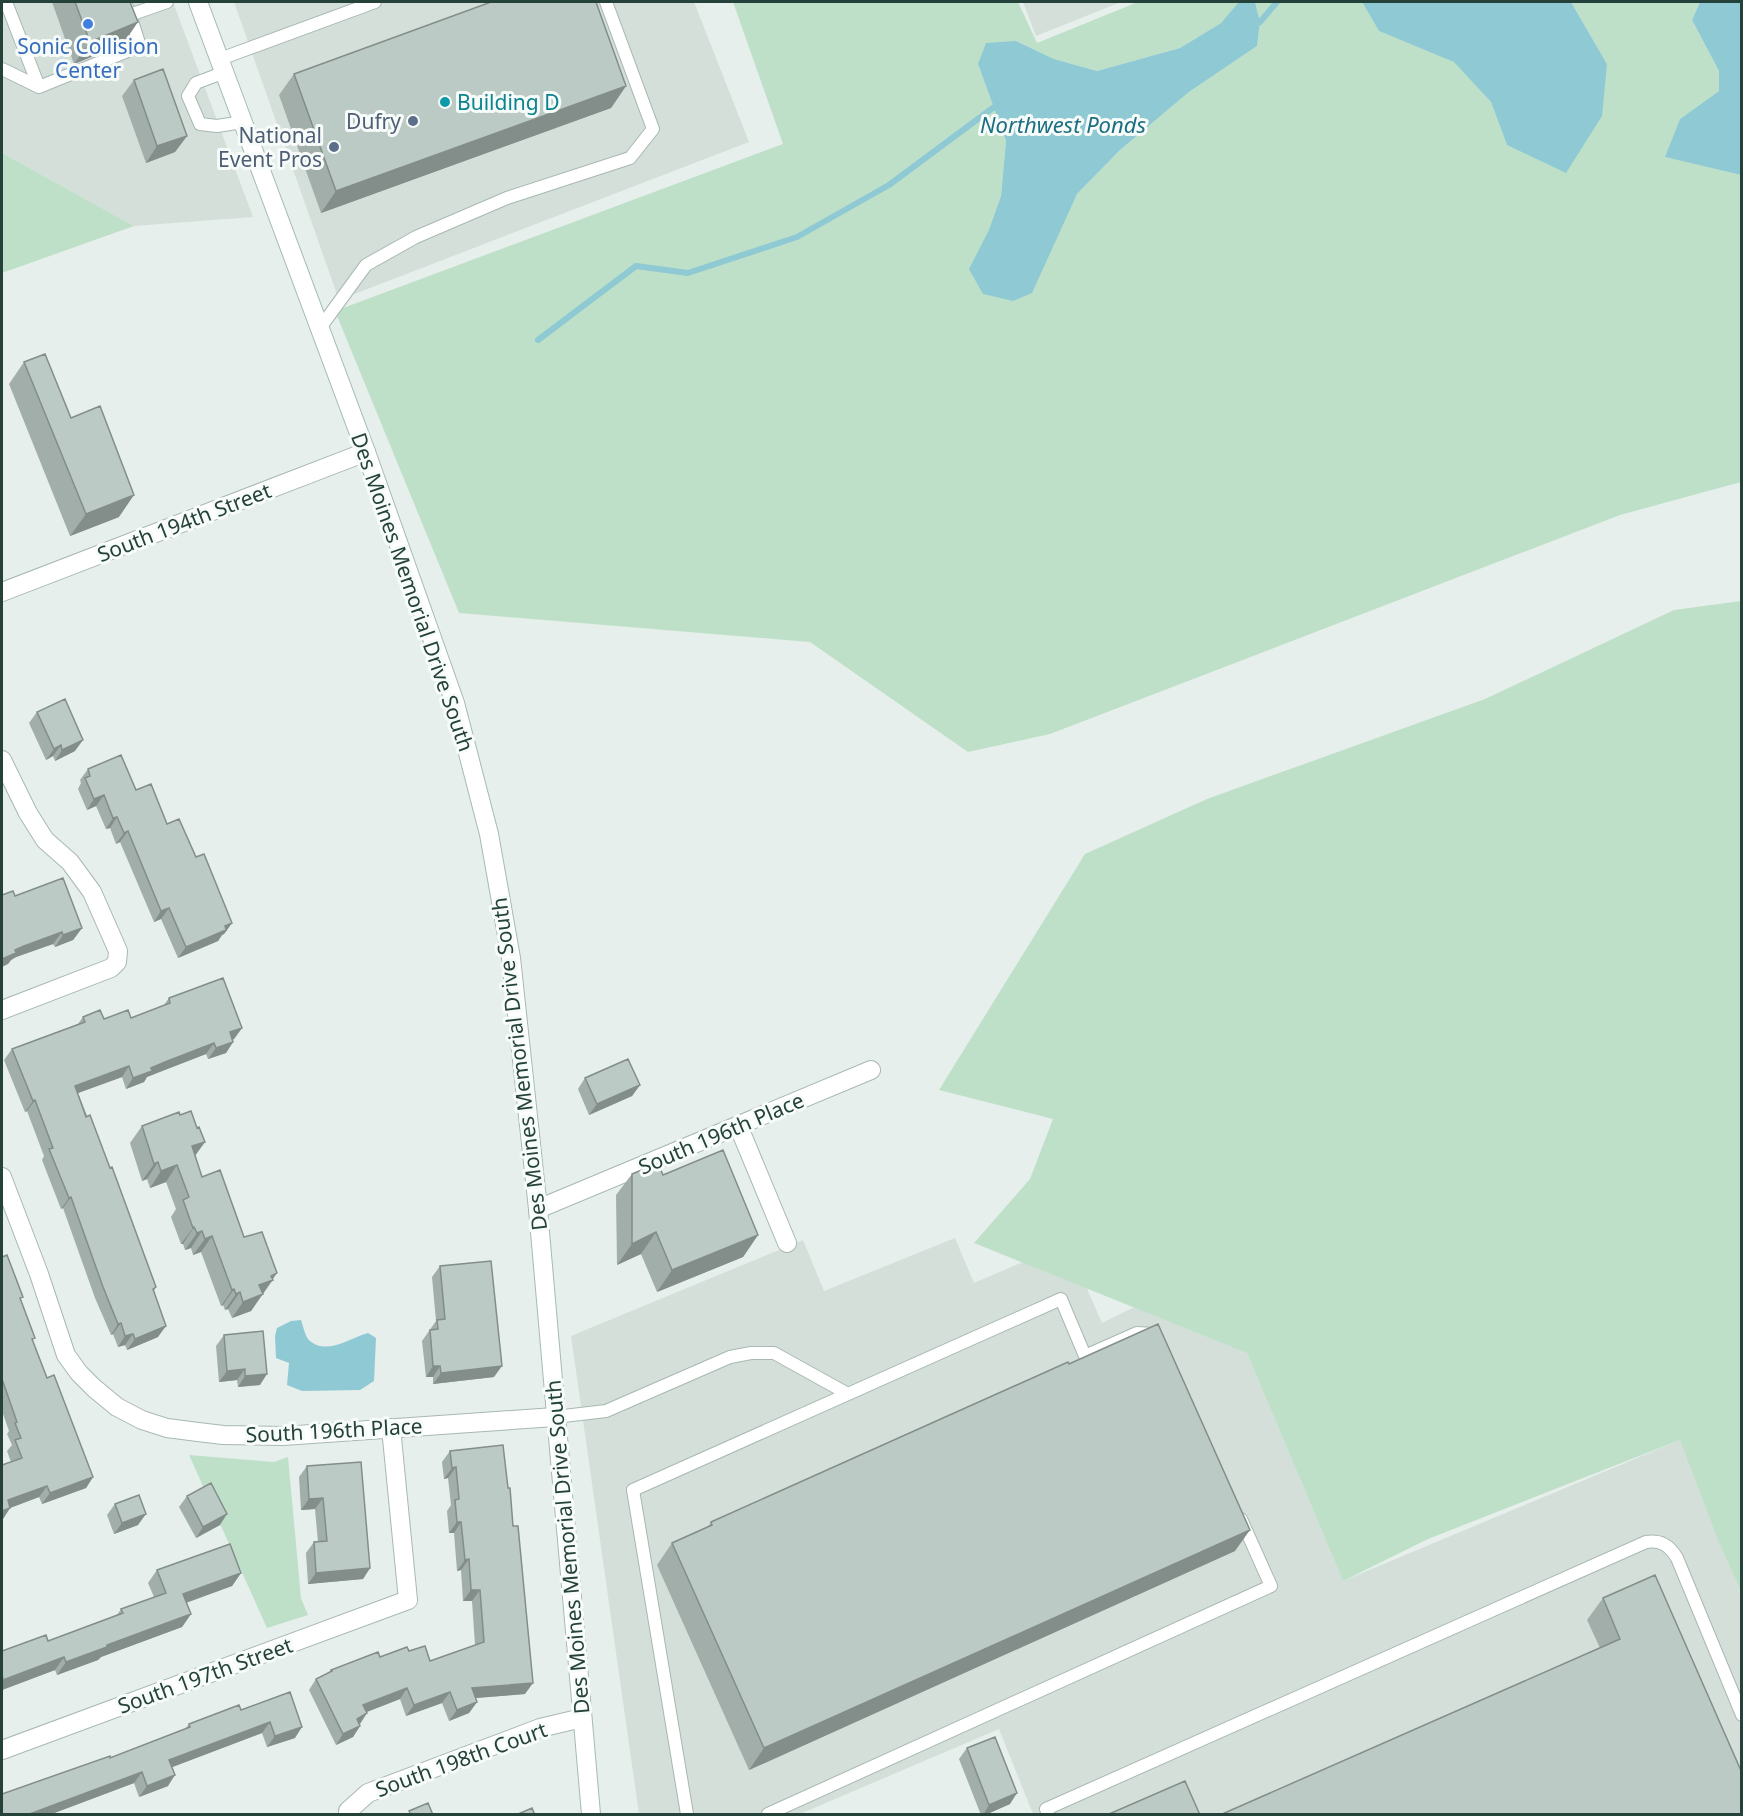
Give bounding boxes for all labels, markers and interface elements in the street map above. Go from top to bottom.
marker: Sonic Collision Center [81,17,95,31]
place label: Sonic Collision Center [17,32,159,84]
place label: Building D [457,88,559,116]
marker: Building D [438,95,452,109]
place label: Dufry [346,107,401,135]
water label: Northwest Ponds [980,109,1146,139]
marker: Dufry [406,114,420,128]
place label: National Event Pros [218,121,322,173]
marker: National Event Pros [327,140,341,154]
street label: Des Moines Memorial Drive South [345,429,481,755]
street label: South 194th Street [93,476,275,568]
street label: Des Moines Memorial Drive South [485,896,553,1232]
street label: South 196th Place [634,1086,808,1180]
street label: Des Moines Memorial Drive South [538,1379,596,1715]
street label: South 196th Place [245,1411,423,1449]
street label: South 197th Street [114,1630,297,1720]
street label: South 198th Court [371,1715,551,1803]

